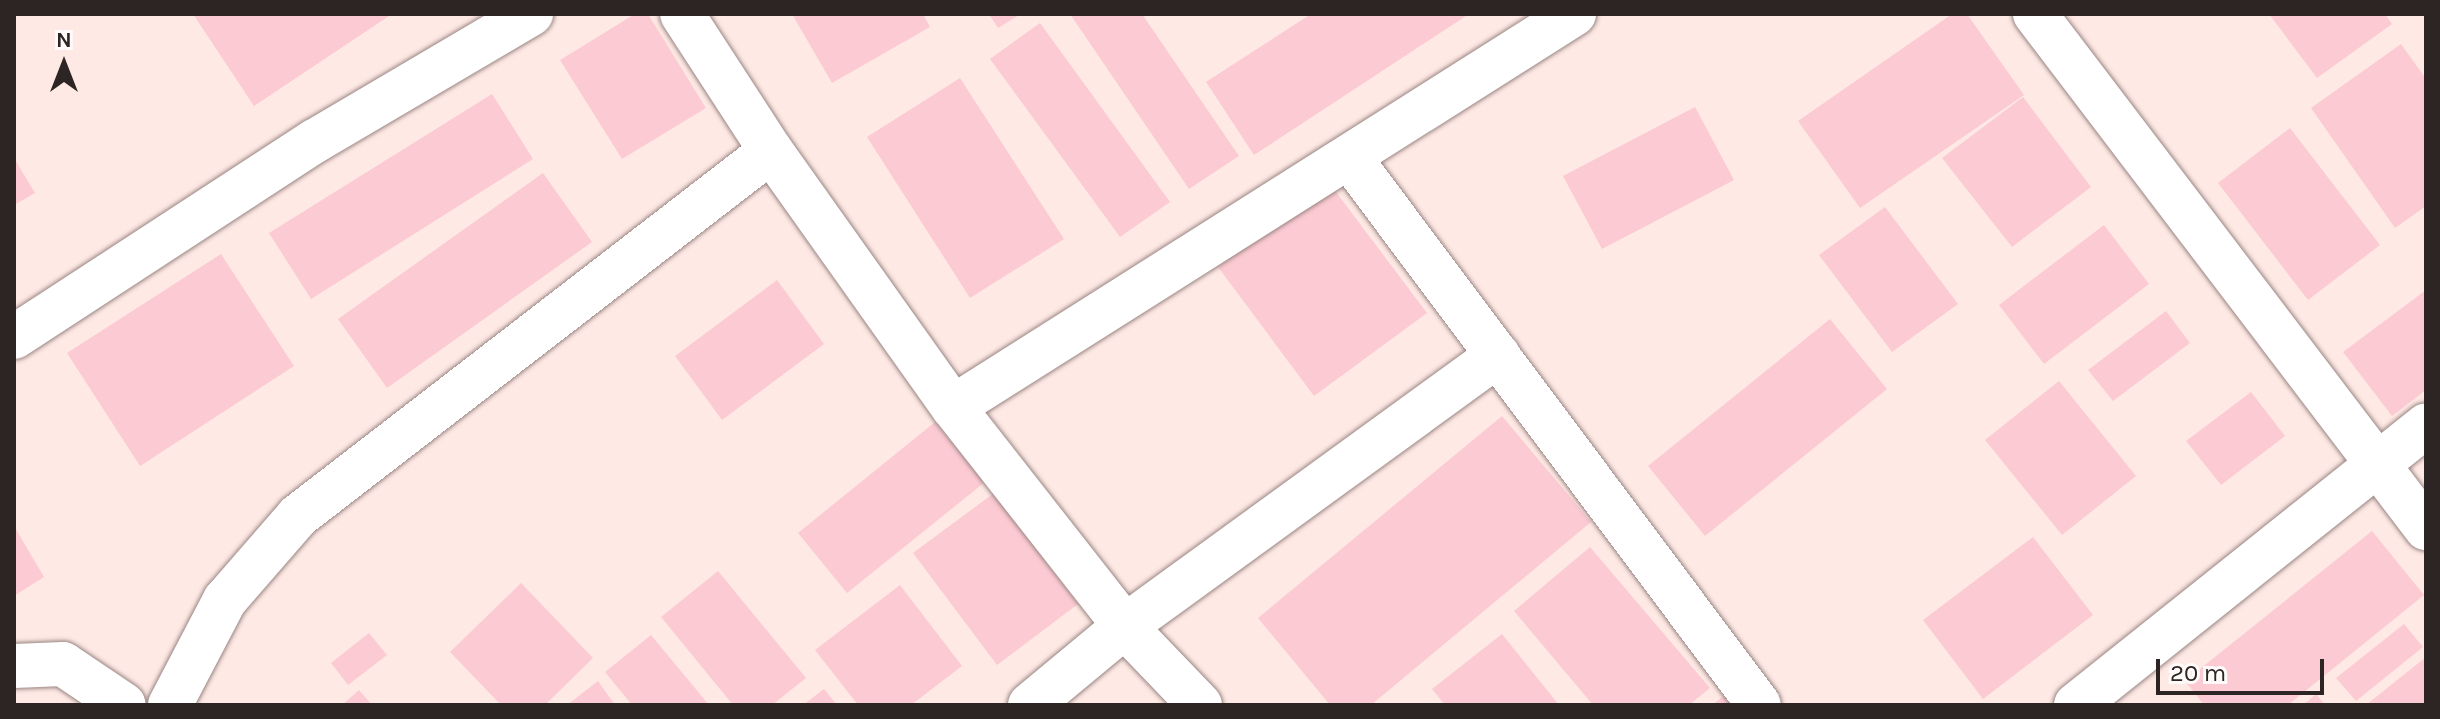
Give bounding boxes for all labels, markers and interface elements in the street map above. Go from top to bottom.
north arrow [24,24,104,104]
text: N [56,27,72,53]
scale bar [2160,643,2328,693]
text: 20 m [2170,659,2226,687]

